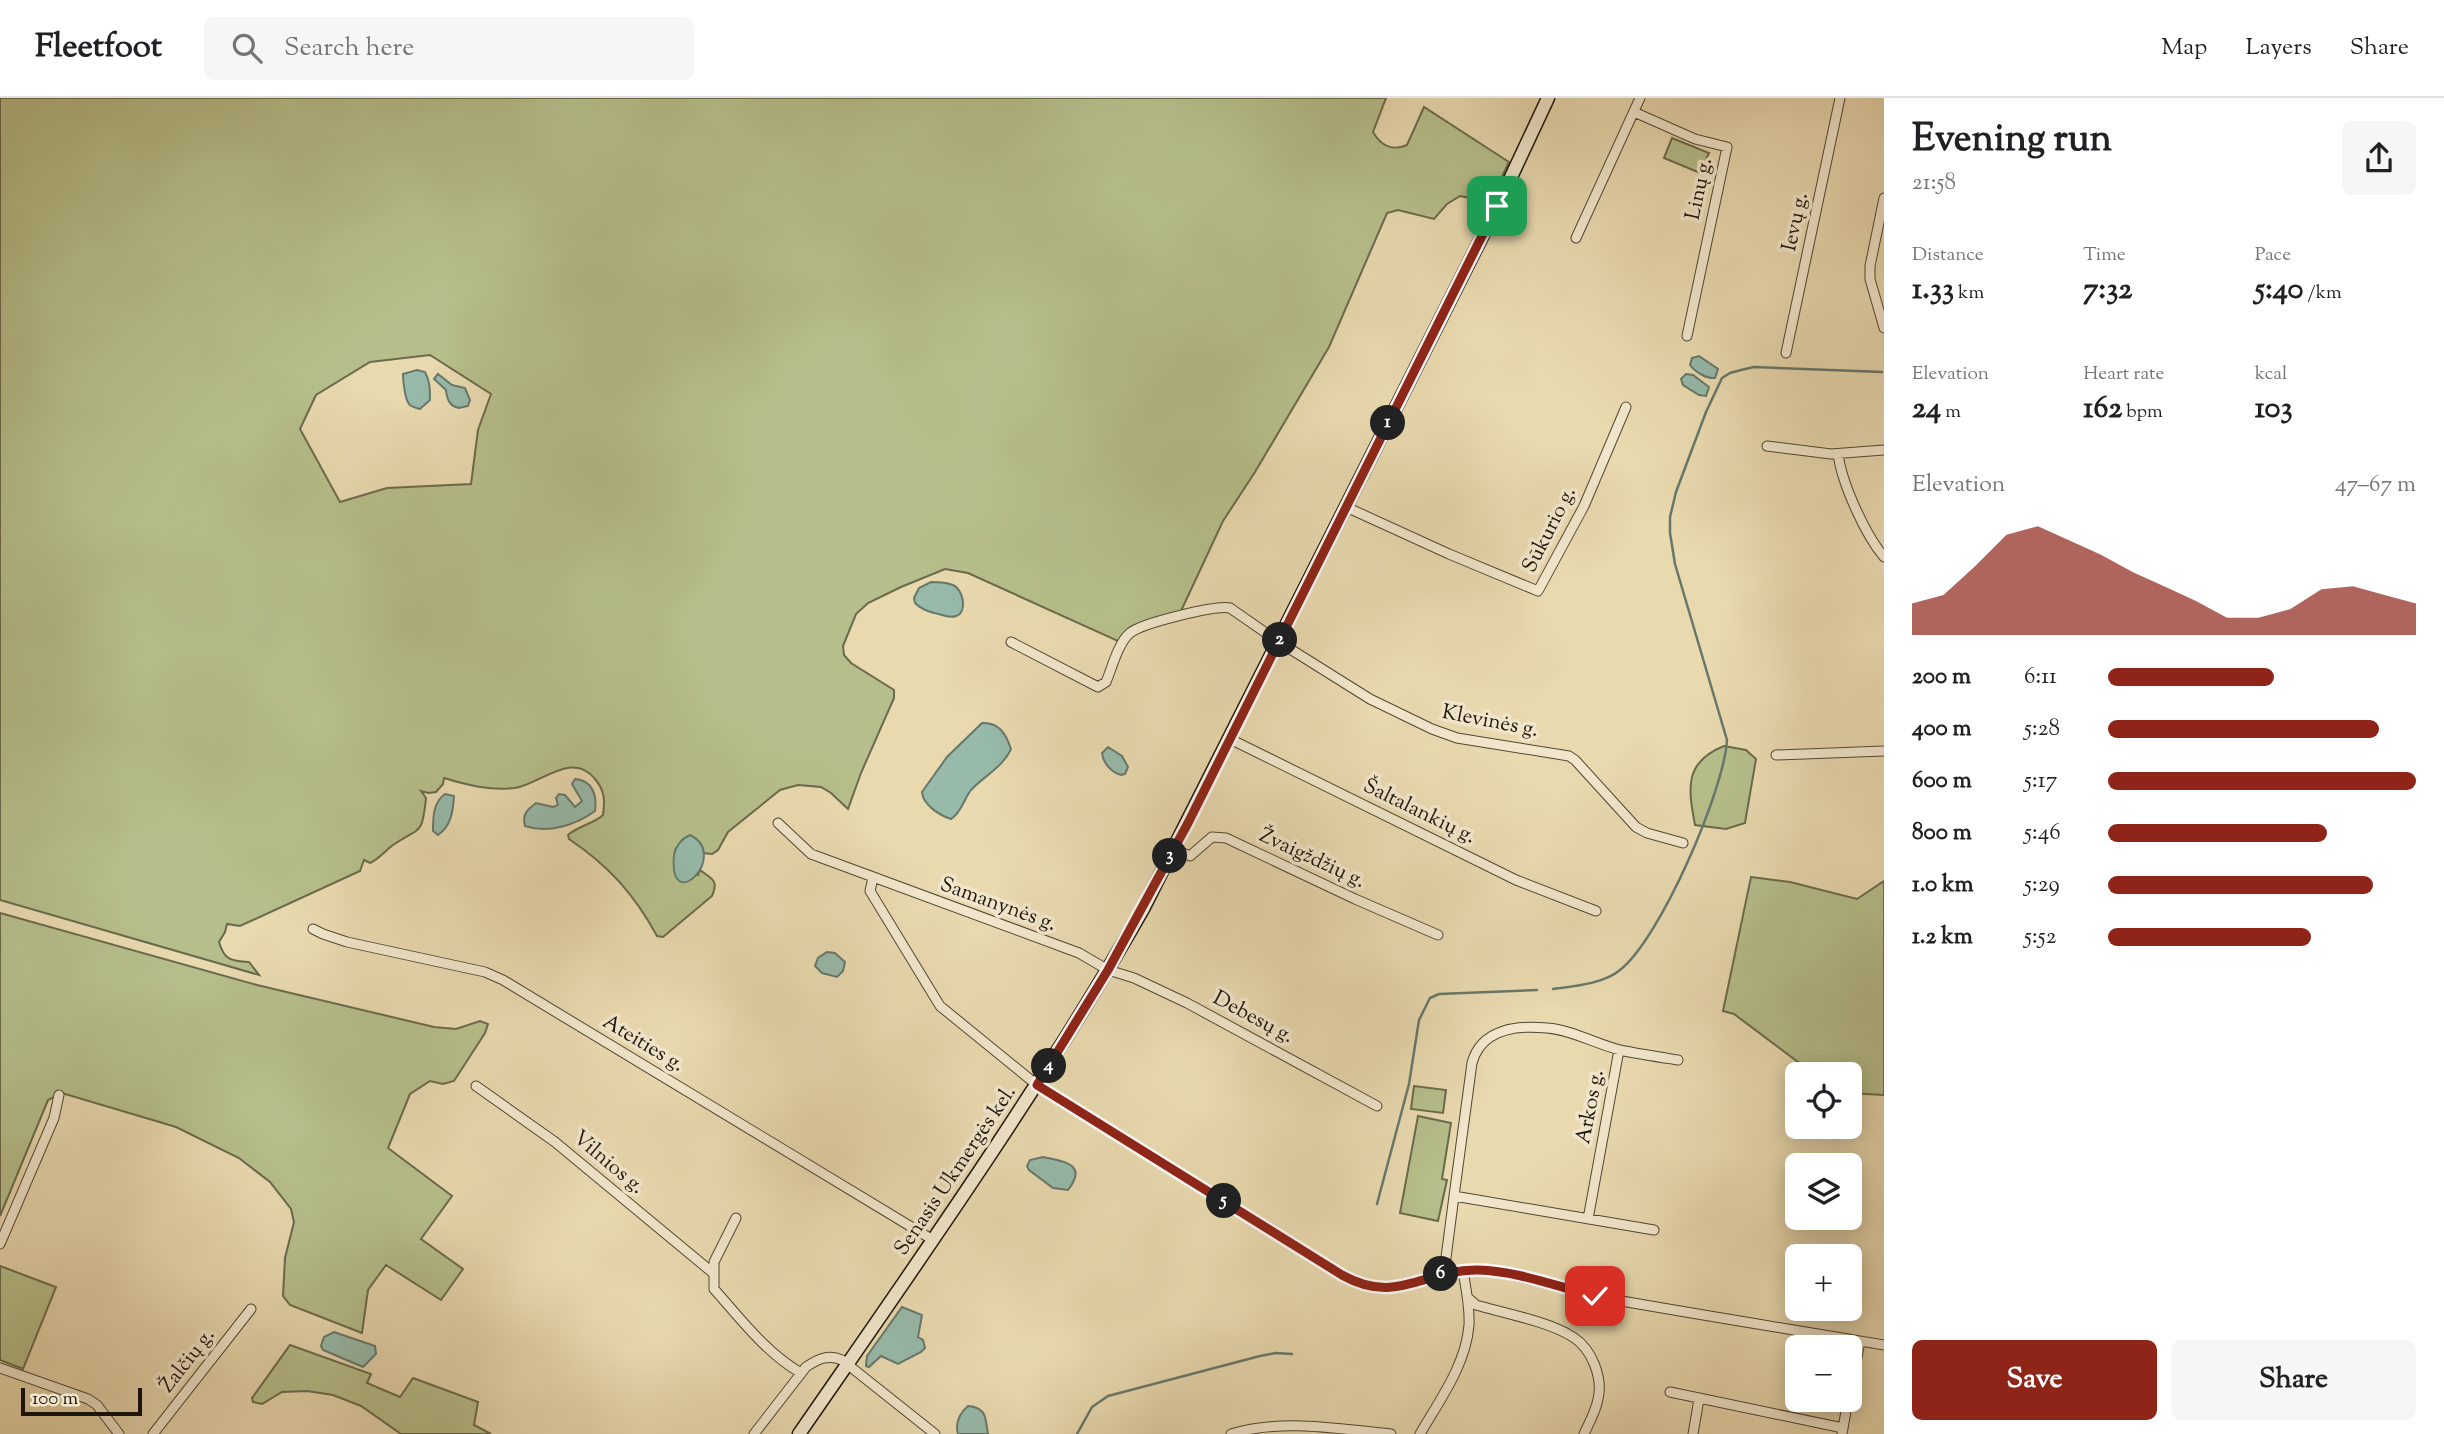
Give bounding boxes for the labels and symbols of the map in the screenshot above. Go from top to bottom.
street label: Linų g. [1679,155,1721,223]
pin [1467,176,1527,236]
street label: Ievų g. [1775,190,1817,254]
pin: 1 [1370,406,1406,440]
street label: Sūkurio g. [1516,482,1584,578]
pin: 2 [1262,622,1298,658]
street label: Klevinės g. [1439,698,1541,746]
street label: Šaltalankių g. [1358,772,1480,852]
street label: Žvaigždžių g. [1254,821,1370,897]
pin: 3 [1152,838,1188,874]
street label: Samanynės g. [936,870,1060,940]
street label: Debesų g. [1207,984,1299,1052]
street label: Ateities g. [596,1008,690,1080]
pin: 4 [1032,1048,1066,1084]
street label: Arkos g. [1569,1067,1613,1147]
street label: Senasis Ukmergės kel. [888,1080,1024,1262]
street label: Vilnios g. [566,1124,650,1202]
pin: 5 [1206,1184,1242,1218]
pin: 6 [1424,1256,1458,1292]
pin [1565,1266,1625,1326]
street label: Žalčių g. [153,1322,223,1400]
scale bar [21,1385,142,1417]

